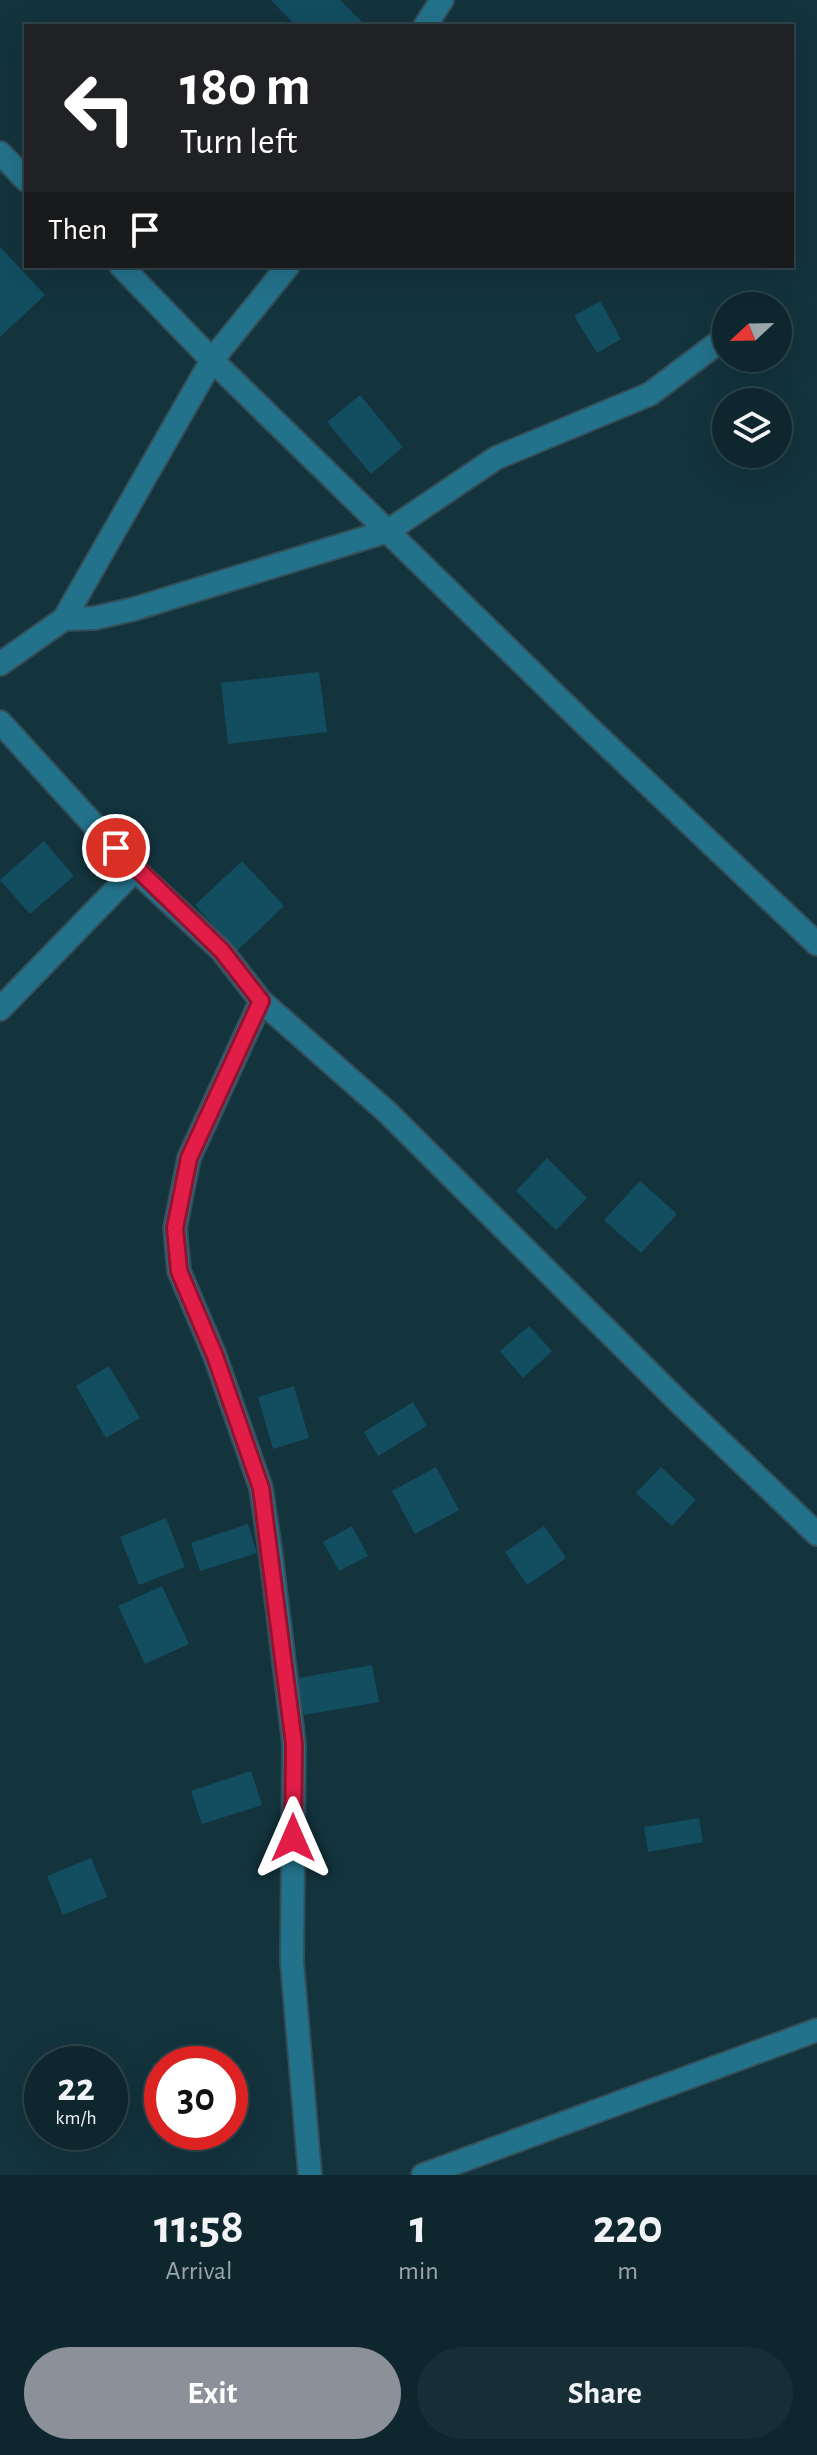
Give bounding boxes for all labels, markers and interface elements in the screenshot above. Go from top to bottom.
icon: left [48,56,152,160]
text: 180 m [180,59,311,115]
text: Turn left [180,124,297,160]
icon: arrive [123,208,167,252]
text: Then [48,215,107,245]
north arrow [712,292,792,372]
map controls [712,292,792,468]
button: layers [712,388,792,468]
pin [82,814,150,882]
icon: arrive [94,826,138,870]
position arrow [251,1796,335,1880]
speed limit sign: 30 [144,2046,248,2150]
text: 22 [57,2068,95,2108]
text: km/h [55,2108,97,2128]
text: 11:58 [154,2204,244,2252]
text: 1 [410,2204,427,2252]
text: 220 [593,2204,663,2252]
text: Arrival [166,2258,232,2284]
text: min [398,2258,439,2284]
text: m [617,2258,638,2284]
button: Exit [24,2347,401,2439]
button: Share [417,2347,793,2439]

